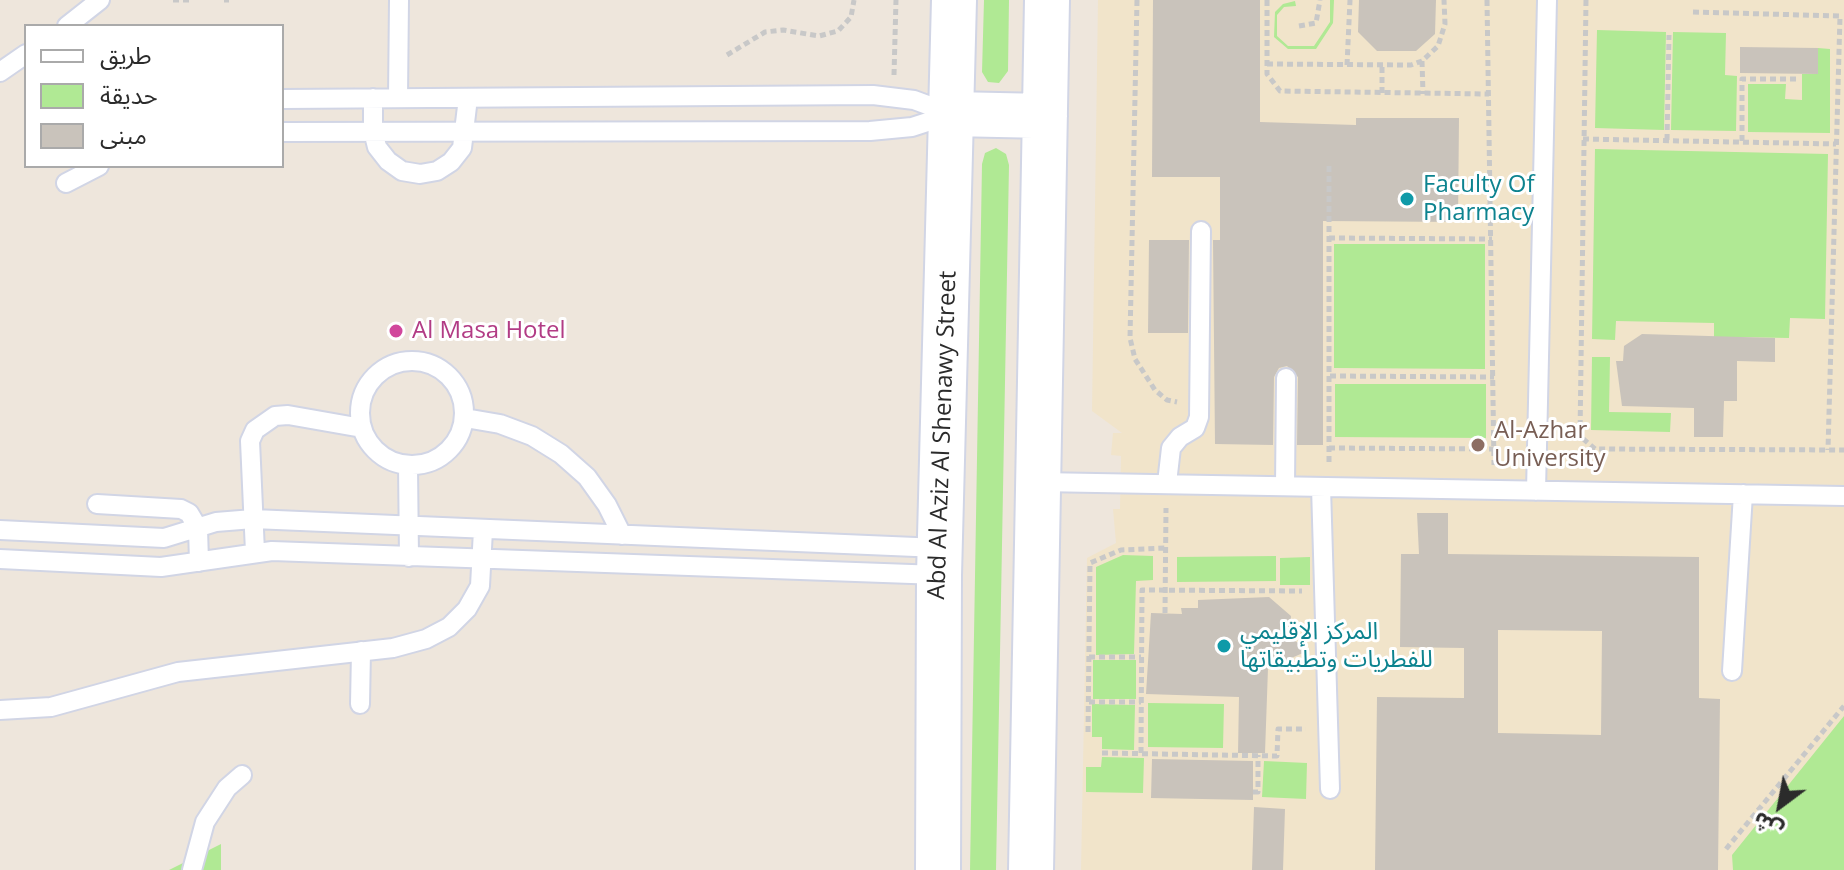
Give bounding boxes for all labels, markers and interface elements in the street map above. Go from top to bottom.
legend [24,24,284,168]
text: طريق [100,38,152,71]
text: حديقة [100,78,158,111]
text: مبنى [100,118,147,151]
place label: Faculty Of Pharmacy [1423,171,1535,227]
marker: Faculty Of Pharmacy [1398,190,1416,208]
street label: Abd Al Aziz Al Shenawy Street [923,270,963,600]
place label: Al Masa Hotel [412,317,566,345]
marker: Al Masa Hotel [387,322,405,340]
place label: Al-Azhar University [1494,417,1606,473]
marker: Al-Azhar University [1469,436,1487,454]
place label: المركز الإقليمي للفطريات وتطبيقاتها [1240,618,1433,674]
marker: المركز الإقليمي للفطريات وتطبيقاتها [1215,637,1233,655]
north arrow [1740,766,1820,846]
text: ش [1747,806,1788,847]

